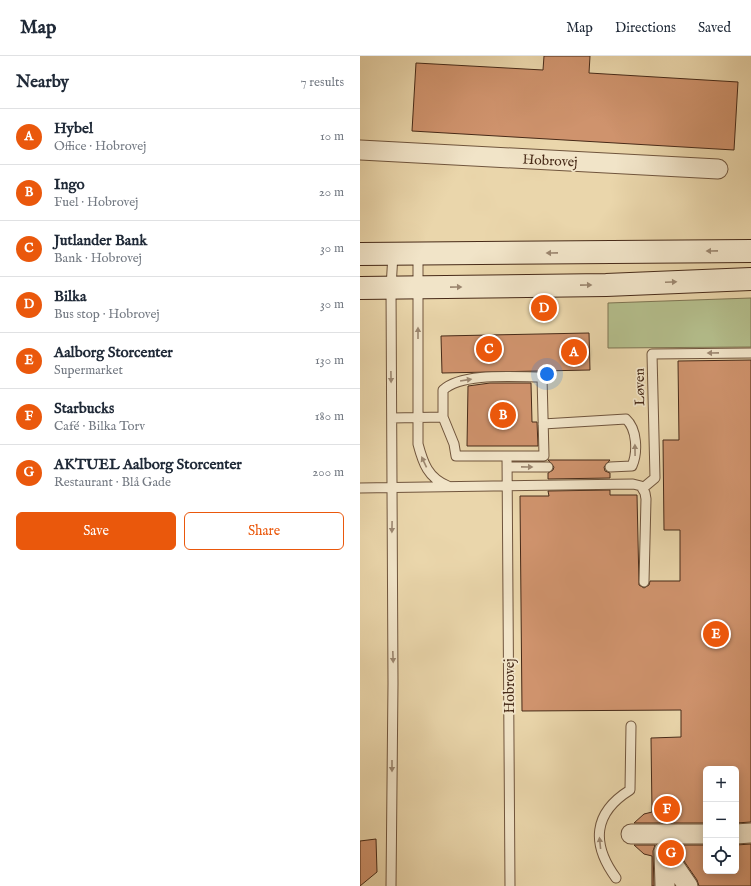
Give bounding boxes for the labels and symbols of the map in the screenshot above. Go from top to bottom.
street label: Hobrovej [522,151,578,171]
one-way arrow [706,248,718,255]
one-way arrow [545,250,558,256]
one-way arrow [665,279,678,285]
one-way arrow [580,282,593,288]
one-way arrow [450,284,463,290]
pin: D [531,293,557,323]
one-way arrow [415,326,421,339]
pin: C [476,334,502,364]
pin: A [561,337,587,367]
one-way arrow [706,350,719,356]
your location [537,364,557,384]
street label: Løven [631,368,649,406]
one-way arrow [388,371,395,383]
one-way arrow [460,376,472,382]
pin: B [490,400,516,430]
one-way arrow [632,443,638,456]
one-way arrow [421,456,427,468]
one-way arrow [521,464,534,470]
one-way arrow [388,521,395,533]
pin: E [703,619,729,649]
one-way arrow [389,651,396,663]
street label: Hobrovej [501,658,519,714]
one-way arrow [389,760,395,773]
pin: F [654,794,680,824]
one-way arrow [596,837,603,849]
pin: G [658,838,684,868]

